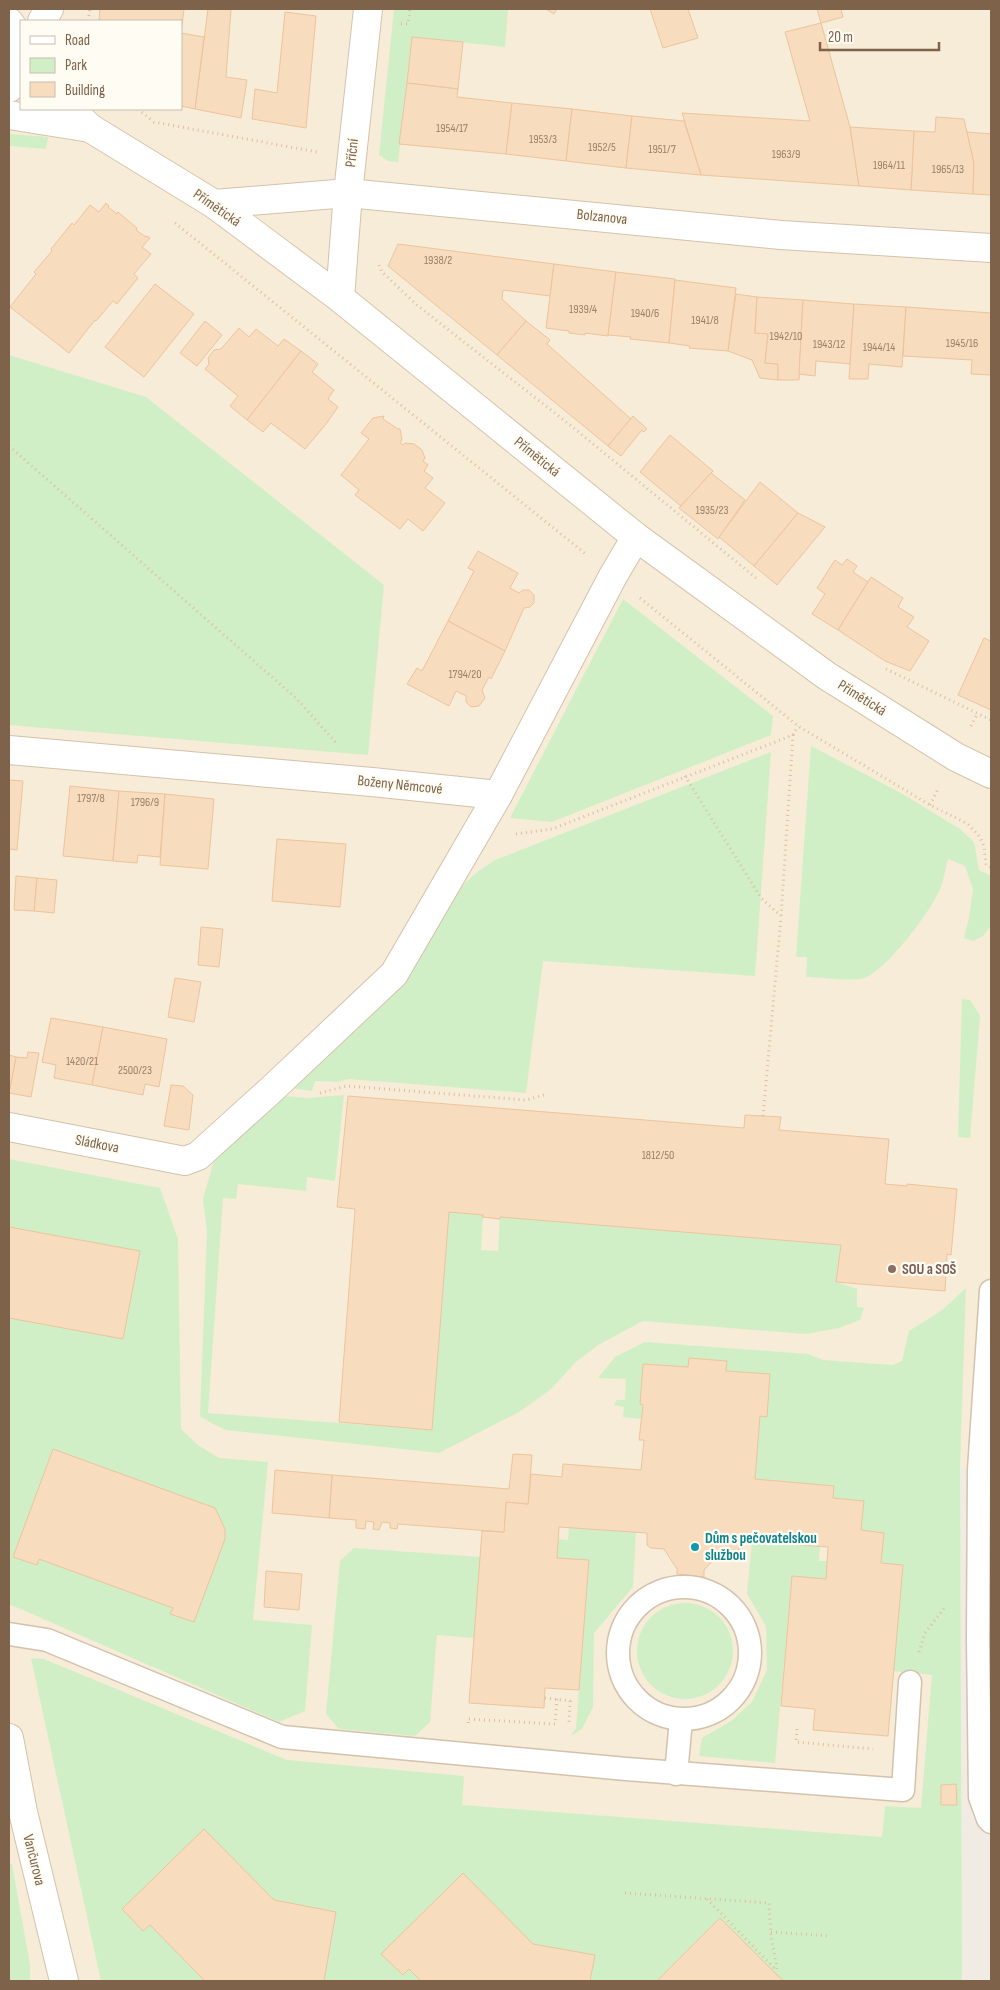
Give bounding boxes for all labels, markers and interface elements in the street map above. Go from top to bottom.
legend [20,20,182,110]
scale bar [820,20,939,52]
text: 20 m [828,28,853,47]
text: Road [65,31,90,50]
text: Park [65,56,87,75]
text: Building [65,81,105,100]
house number: 1954/17 [436,121,468,136]
house number: 1953/3 [529,132,557,147]
street label: Příční [341,138,363,168]
house number: 1952/5 [588,140,616,155]
house number: 1951/7 [648,142,676,157]
house number: 1963/9 [772,147,800,162]
house number: 1964/11 [873,158,906,173]
house number: 1965/13 [932,162,964,177]
street label: Přímětická [189,185,245,231]
street label: Bolzanova [576,205,628,229]
house number: 1938/2 [424,253,452,268]
house number: 1939/4 [569,302,597,317]
house number: 1940/6 [631,306,659,321]
house number: 1941/8 [691,313,719,328]
house number: 1942/10 [770,329,802,344]
house number: 1945/16 [946,336,978,351]
house number: 1943/12 [813,337,845,352]
house number: 1944/14 [863,340,895,355]
street label: Přímětická [510,433,564,481]
house number: 1935/23 [696,503,728,518]
house number: 1794/20 [448,667,482,682]
street label: Přímětická [834,676,890,720]
street label: Boženy Němcové [356,771,444,799]
house number: 1797/8 [77,791,105,806]
house number: 1796/9 [131,795,159,810]
house number: 1420/21 [66,1054,99,1069]
house number: 2500/23 [118,1063,152,1078]
street label: Sládkova [73,1130,121,1158]
house number: 1812/50 [642,1148,674,1163]
place label: SOU a SOŠ [902,1260,957,1279]
marker: SOU a SOŠ [886,1263,898,1275]
place label: Dům s pečovatelskou službou [705,1529,817,1565]
marker: Dům s pečovatelskou službou [689,1541,701,1553]
street label: Vančurova [18,1832,50,1888]

